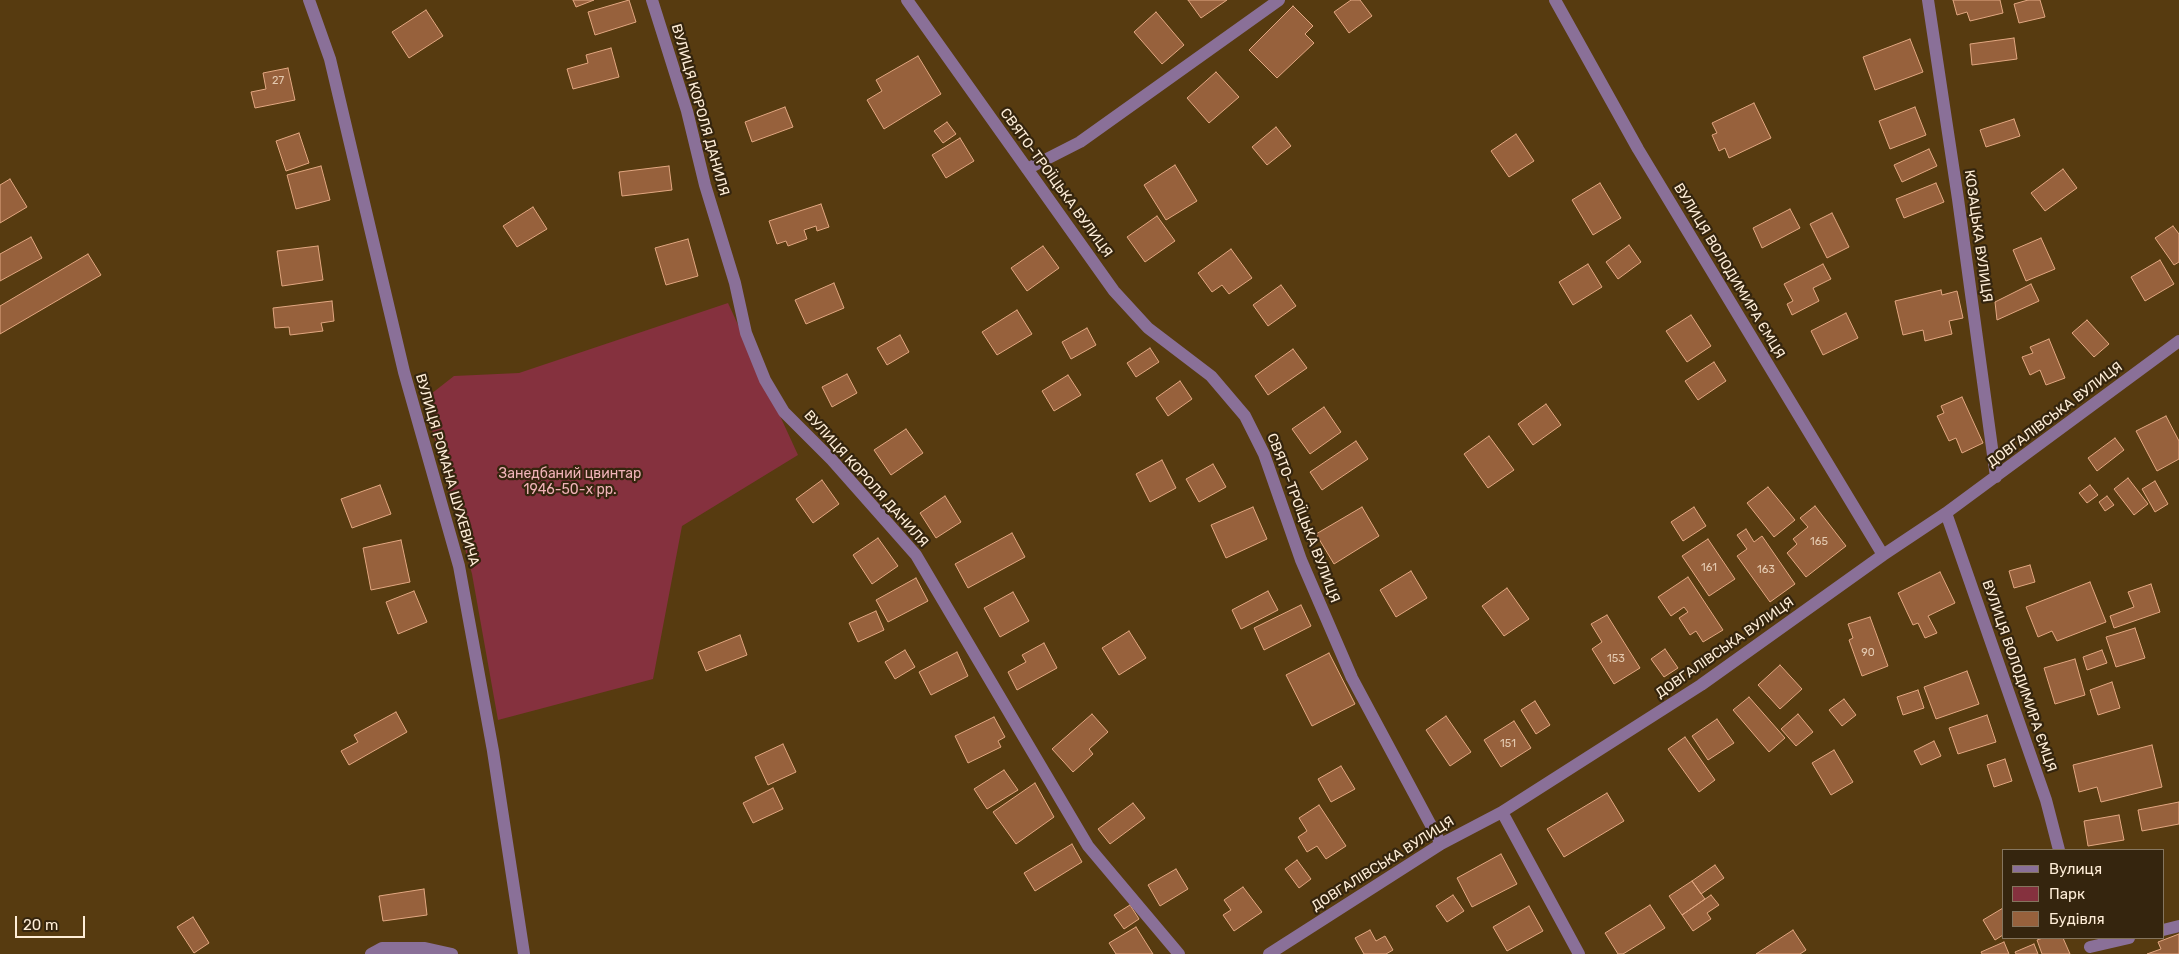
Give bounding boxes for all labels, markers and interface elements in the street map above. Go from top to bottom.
street label: ВУЛИЦЯ КОРОЛЯ ДАНИЛЯ [667,22,733,198]
house number: 27 [272,74,284,88]
street label: СВЯТО-ТРОЇЦЬКА ВУЛИЦЯ [996,105,1116,261]
street label: КОЗАЦЬКА ВУЛИЦЯ [1960,169,1996,303]
street label: ВУЛИЦЯ ВОЛОДИМИРА ЄМЦЯ [1670,180,1788,362]
street label: ДОВГАЛІВСЬКА ВУЛИЦЯ [1984,359,2126,471]
street label: ВУЛИЦЯ РОМАНА ШУХЕВИЧА [411,372,483,568]
street label: ВУЛИЦЯ КОРОЛЯ ДАНИЛЯ [800,407,932,551]
street label: СВЯТО-ТРОЇЦЬКА ВУЛИЦЯ [1263,431,1343,605]
park label: Занедбаний цвинтар 1946-50-х рр. [499,466,641,498]
house number: 165 [1810,535,1828,549]
house number: 161 [1701,561,1717,575]
house number: 163 [1757,563,1775,577]
street label: ВУЛИЦЯ ВОЛОДИМИРА ЄМЦЯ [1978,578,2060,774]
street label: ДОВГАЛІВСЬКА ВУЛИЦЯ [1653,594,1797,702]
house number: 90 [1861,646,1875,660]
house number: 153 [1607,652,1625,666]
house number: 151 [1500,737,1516,751]
street label: ДОВГАЛІВСЬКА ВУЛИЦЯ [1309,813,1457,915]
legend [2002,849,2164,939]
text: Вулиця [2049,860,2102,878]
text: Парк [2049,885,2085,903]
scale bar [18,906,88,938]
text: Будівля [2049,910,2105,928]
text: 20 m [23,916,58,934]

